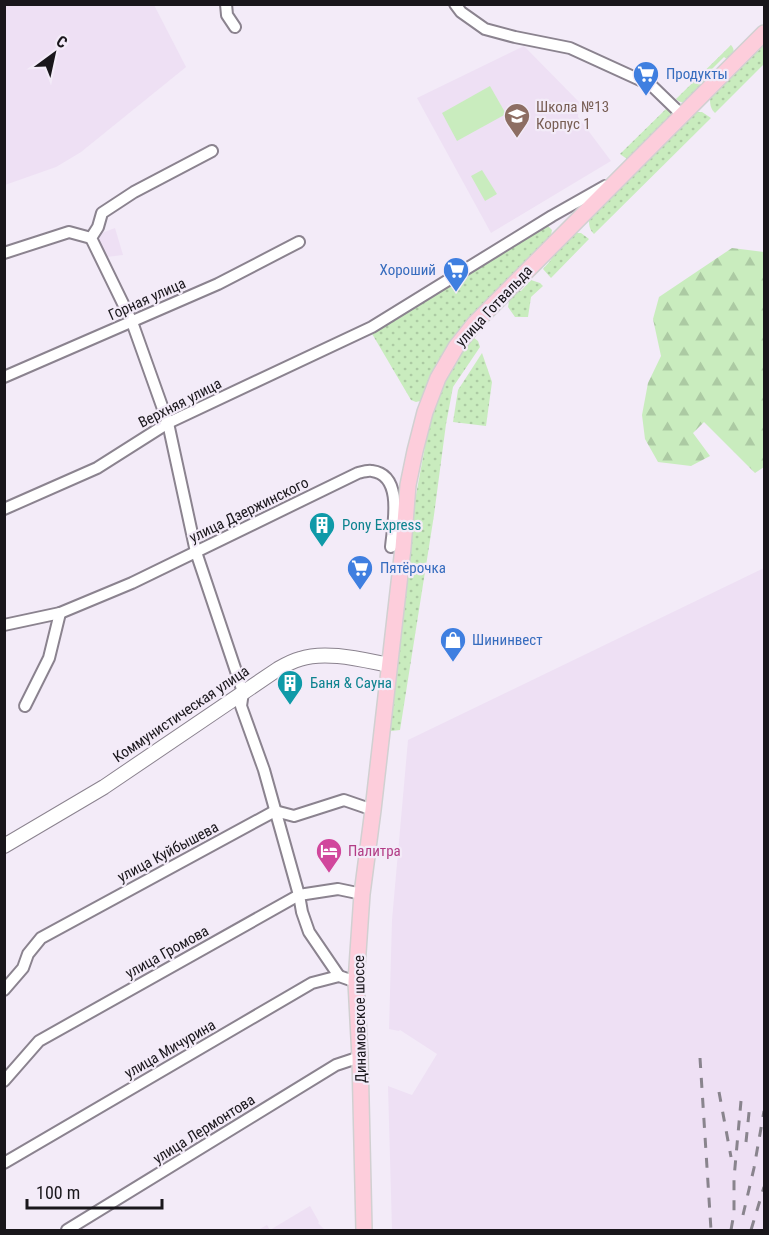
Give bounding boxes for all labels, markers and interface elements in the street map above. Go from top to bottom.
north arrow [24,24,84,84]
text: С [53,31,71,52]
supermarket icon: Продукты [631,59,661,97]
place label: Продукты [666,65,728,83]
place label: Школа №13 Корпус 1 [536,98,609,133]
school or university icon: Школа №13 Корпус 1 [502,101,532,139]
supermarket icon: Хороший [441,255,471,293]
place label: Хороший [380,261,436,279]
street label: улица Готвальда [452,262,536,350]
street label: Горная улица [106,274,188,324]
street label: Верхняя улица [135,374,225,432]
street label: улица Дзержинского [186,473,312,547]
building icon: Pony Express [307,510,337,548]
place label: Pony Express [342,516,421,534]
supermarket icon: Пятёрочка [345,553,375,591]
place label: Пятёрочка [380,559,446,577]
shop icon: Шининвест [438,625,468,663]
place label: Шининвест [472,631,543,649]
street label: Коммунистическая улица [110,662,252,766]
building icon: Баня & Сауна [275,668,305,706]
place label: Баня & Сауна [310,674,392,692]
street label: улица Куйбышева [115,818,221,886]
hotel icon: Палитра [314,836,344,874]
place label: Палитра [348,842,401,860]
street label: улица Громова [122,922,212,982]
street label: Динамовское шоссе [350,955,370,1083]
street label: улица Мичурина [121,1016,219,1082]
street label: улица Лермонтова [150,1090,258,1168]
scale bar [27,1172,162,1210]
text: 100 m [36,1182,80,1203]

